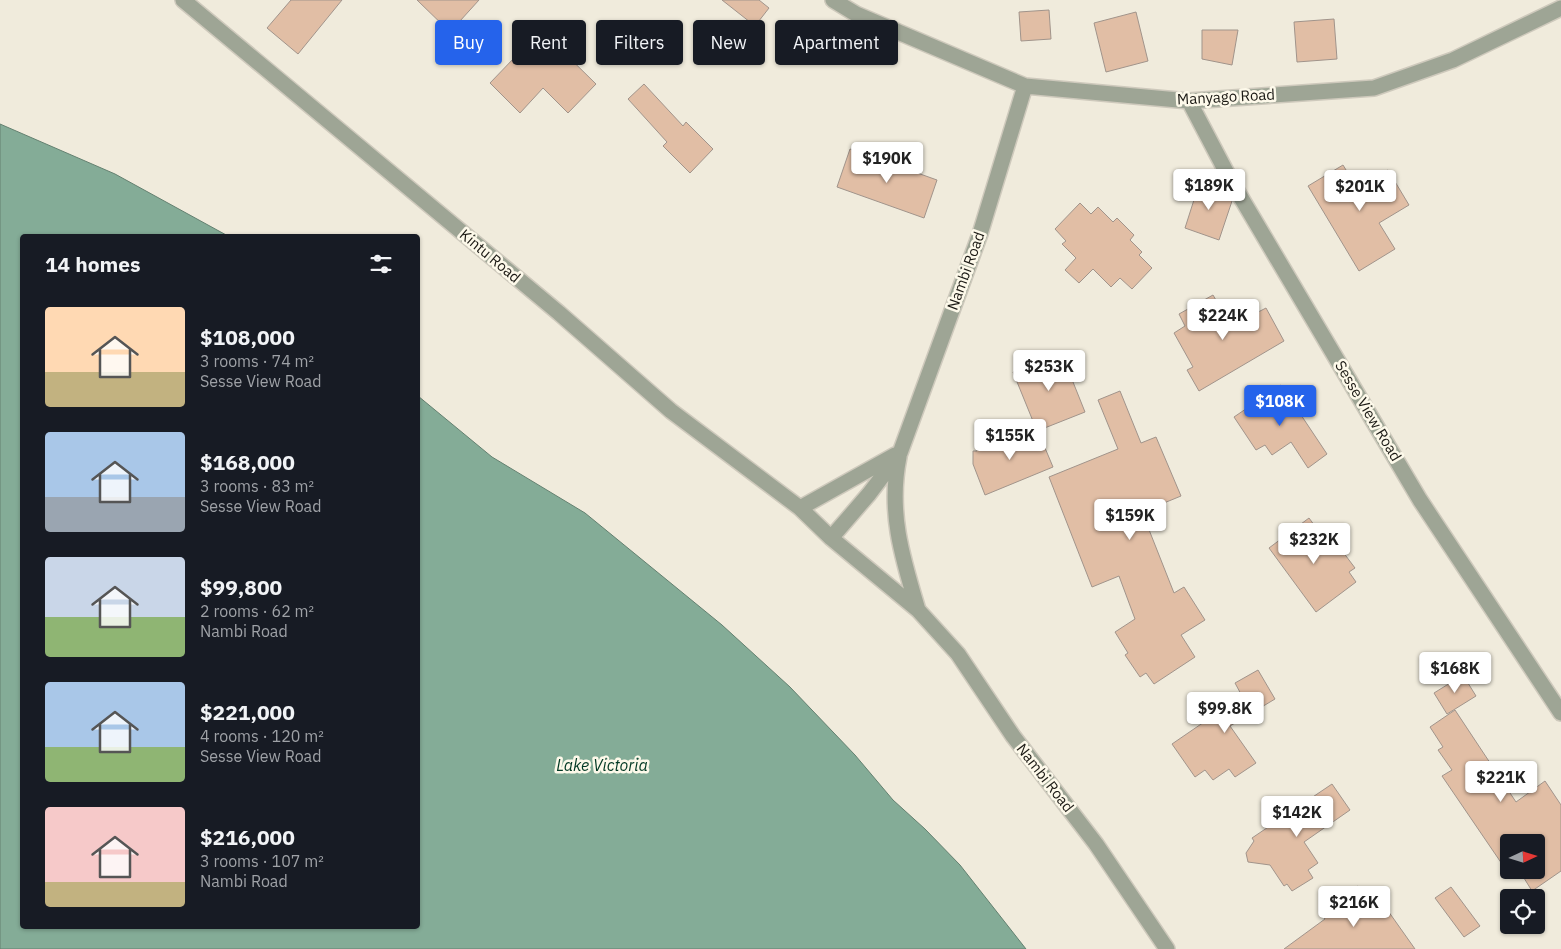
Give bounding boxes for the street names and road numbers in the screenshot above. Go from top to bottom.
street label: Manyago Road [1176,84,1275,109]
street label: Kintu Road [456,225,525,287]
street label: Nambi Road [943,229,989,313]
street label: Sesse View Road [1331,357,1406,464]
street label: Nambi Road [1013,739,1078,816]

